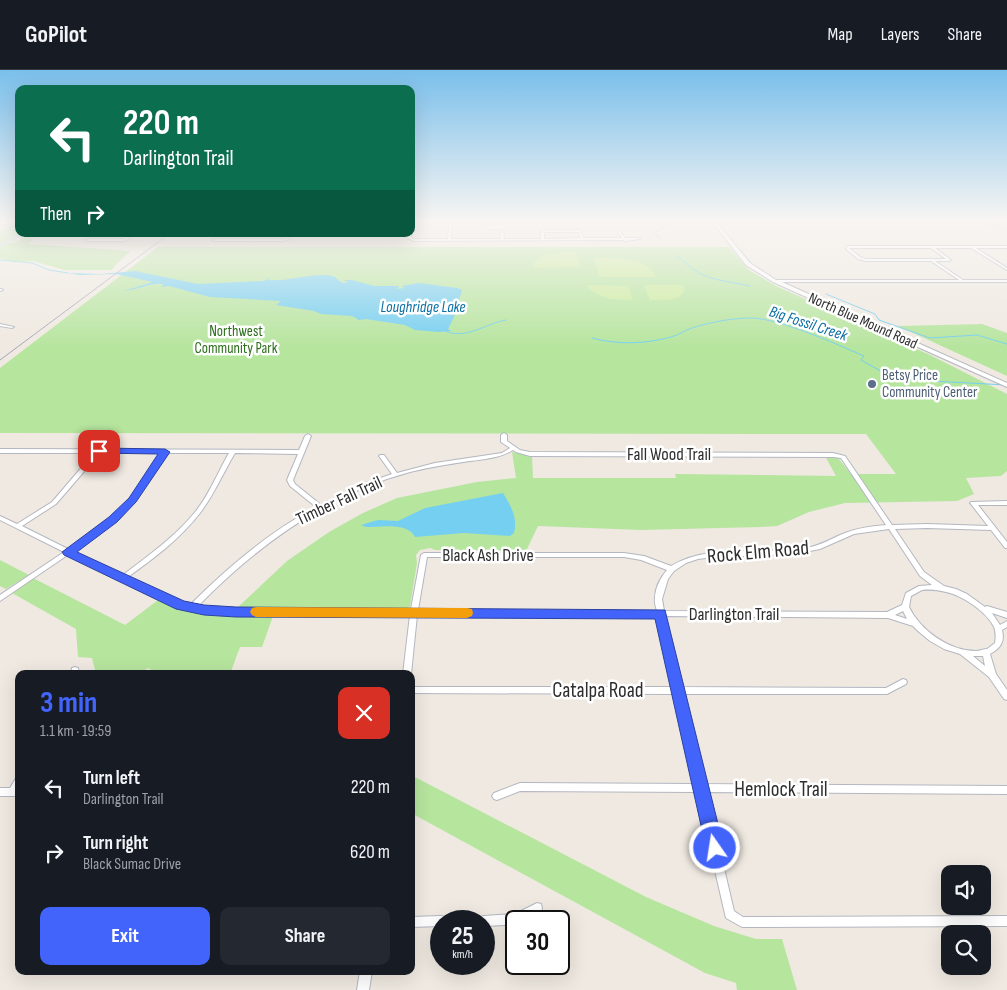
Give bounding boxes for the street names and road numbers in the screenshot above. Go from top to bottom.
street label: North Blue Mound Road [806,288,920,354]
street label: Fall Wood Trail [627,444,711,465]
street label: Timber Fall Trail [293,472,385,530]
street label: Rock Elm Road [706,535,810,569]
street label: Black Ash Drive [442,545,534,566]
street label: Darlington Trail [689,604,779,625]
street label: Catalpa Road [552,678,644,703]
street label: Hemlock Trail [734,777,828,802]

